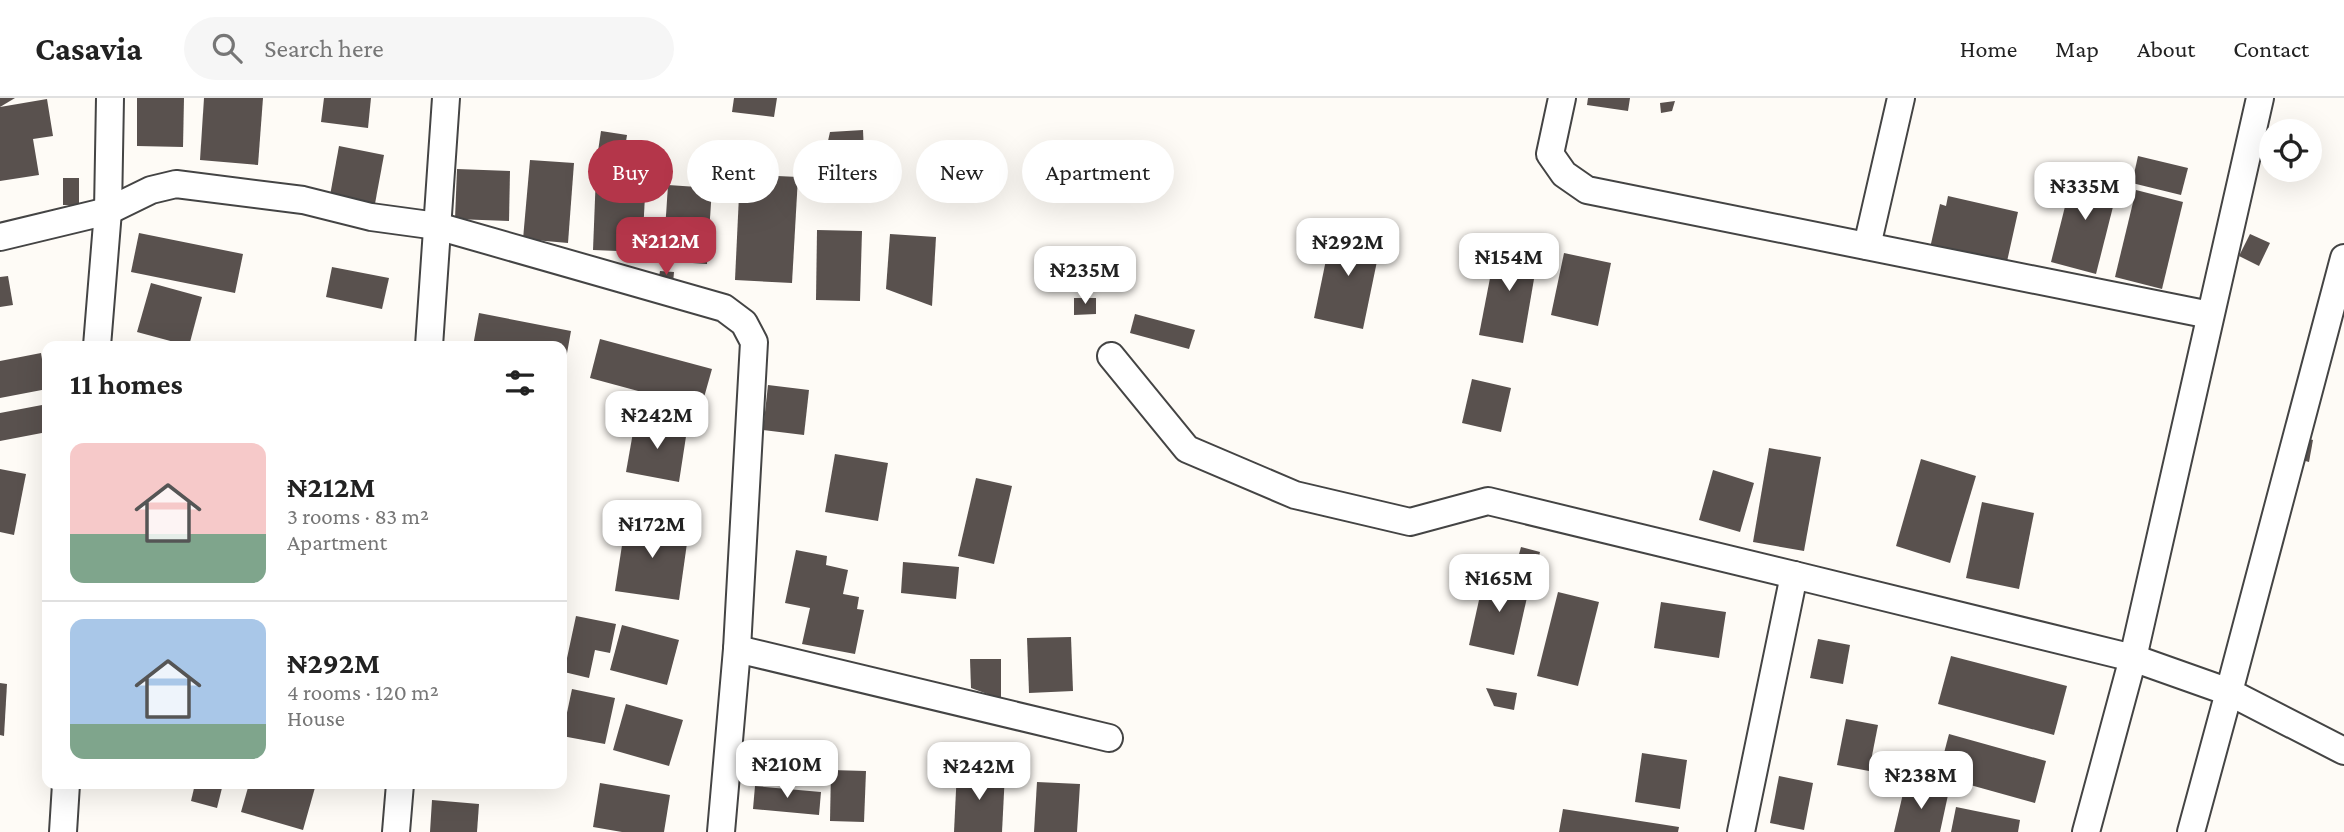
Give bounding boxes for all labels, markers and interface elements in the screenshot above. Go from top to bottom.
search box [184,17,674,80]
icon: search [208,29,246,67]
text: Casavia [35,30,142,67]
text: Search here [264,34,384,63]
text: Home [1960,35,2017,62]
text: Map [2055,35,2099,62]
text: About [2137,35,2195,62]
text: Contact [2233,35,2309,62]
map controls [2259,119,2322,182]
button: locate [2259,119,2322,182]
chip: Buy [588,140,673,203]
chip: Rent [687,140,779,203]
chip: Filters [793,140,902,203]
chip: New [916,140,1008,203]
chip: Apartment [1022,140,1174,203]
pin: ₦335M [2036,162,2134,222]
text: ₦335M [2050,172,2120,198]
pin: ₦212M [617,218,715,277]
pin: ₦292M [1299,218,1397,278]
text: ₦212M [632,227,700,253]
text: ₦292M [1312,228,1384,254]
pin: ₦154M [1460,234,1558,293]
text: ₦154M [1475,243,1543,269]
pin: ₦235M [1036,246,1134,306]
text: ₦235M [1050,256,1120,282]
icon: filters [501,364,539,402]
text: 11 homes [70,367,183,400]
pin: ₦242M [608,392,706,451]
text: ₦242M [621,401,693,427]
text: ₦212M [287,470,375,503]
icon: home [126,471,210,555]
pin: ₦172M [603,500,701,560]
text: 3 rooms · 83 m² [287,503,429,529]
text: ₦172M [618,510,686,536]
text: Apartment [287,529,387,555]
pin: ₦165M [1450,554,1548,614]
text: ₦165M [1465,564,1533,590]
text: ₦292M [287,646,380,679]
icon: home [126,647,210,731]
text: 4 rooms · 120 m² [287,679,439,705]
text: House [287,705,345,731]
pin: ₦210M [738,740,836,800]
pin: ₦242M [930,742,1028,802]
text: ₦210M [752,750,822,776]
text: ₦242M [943,752,1015,778]
pin: ₦238M [1872,752,1970,811]
text: ₦238M [1885,761,1957,787]

